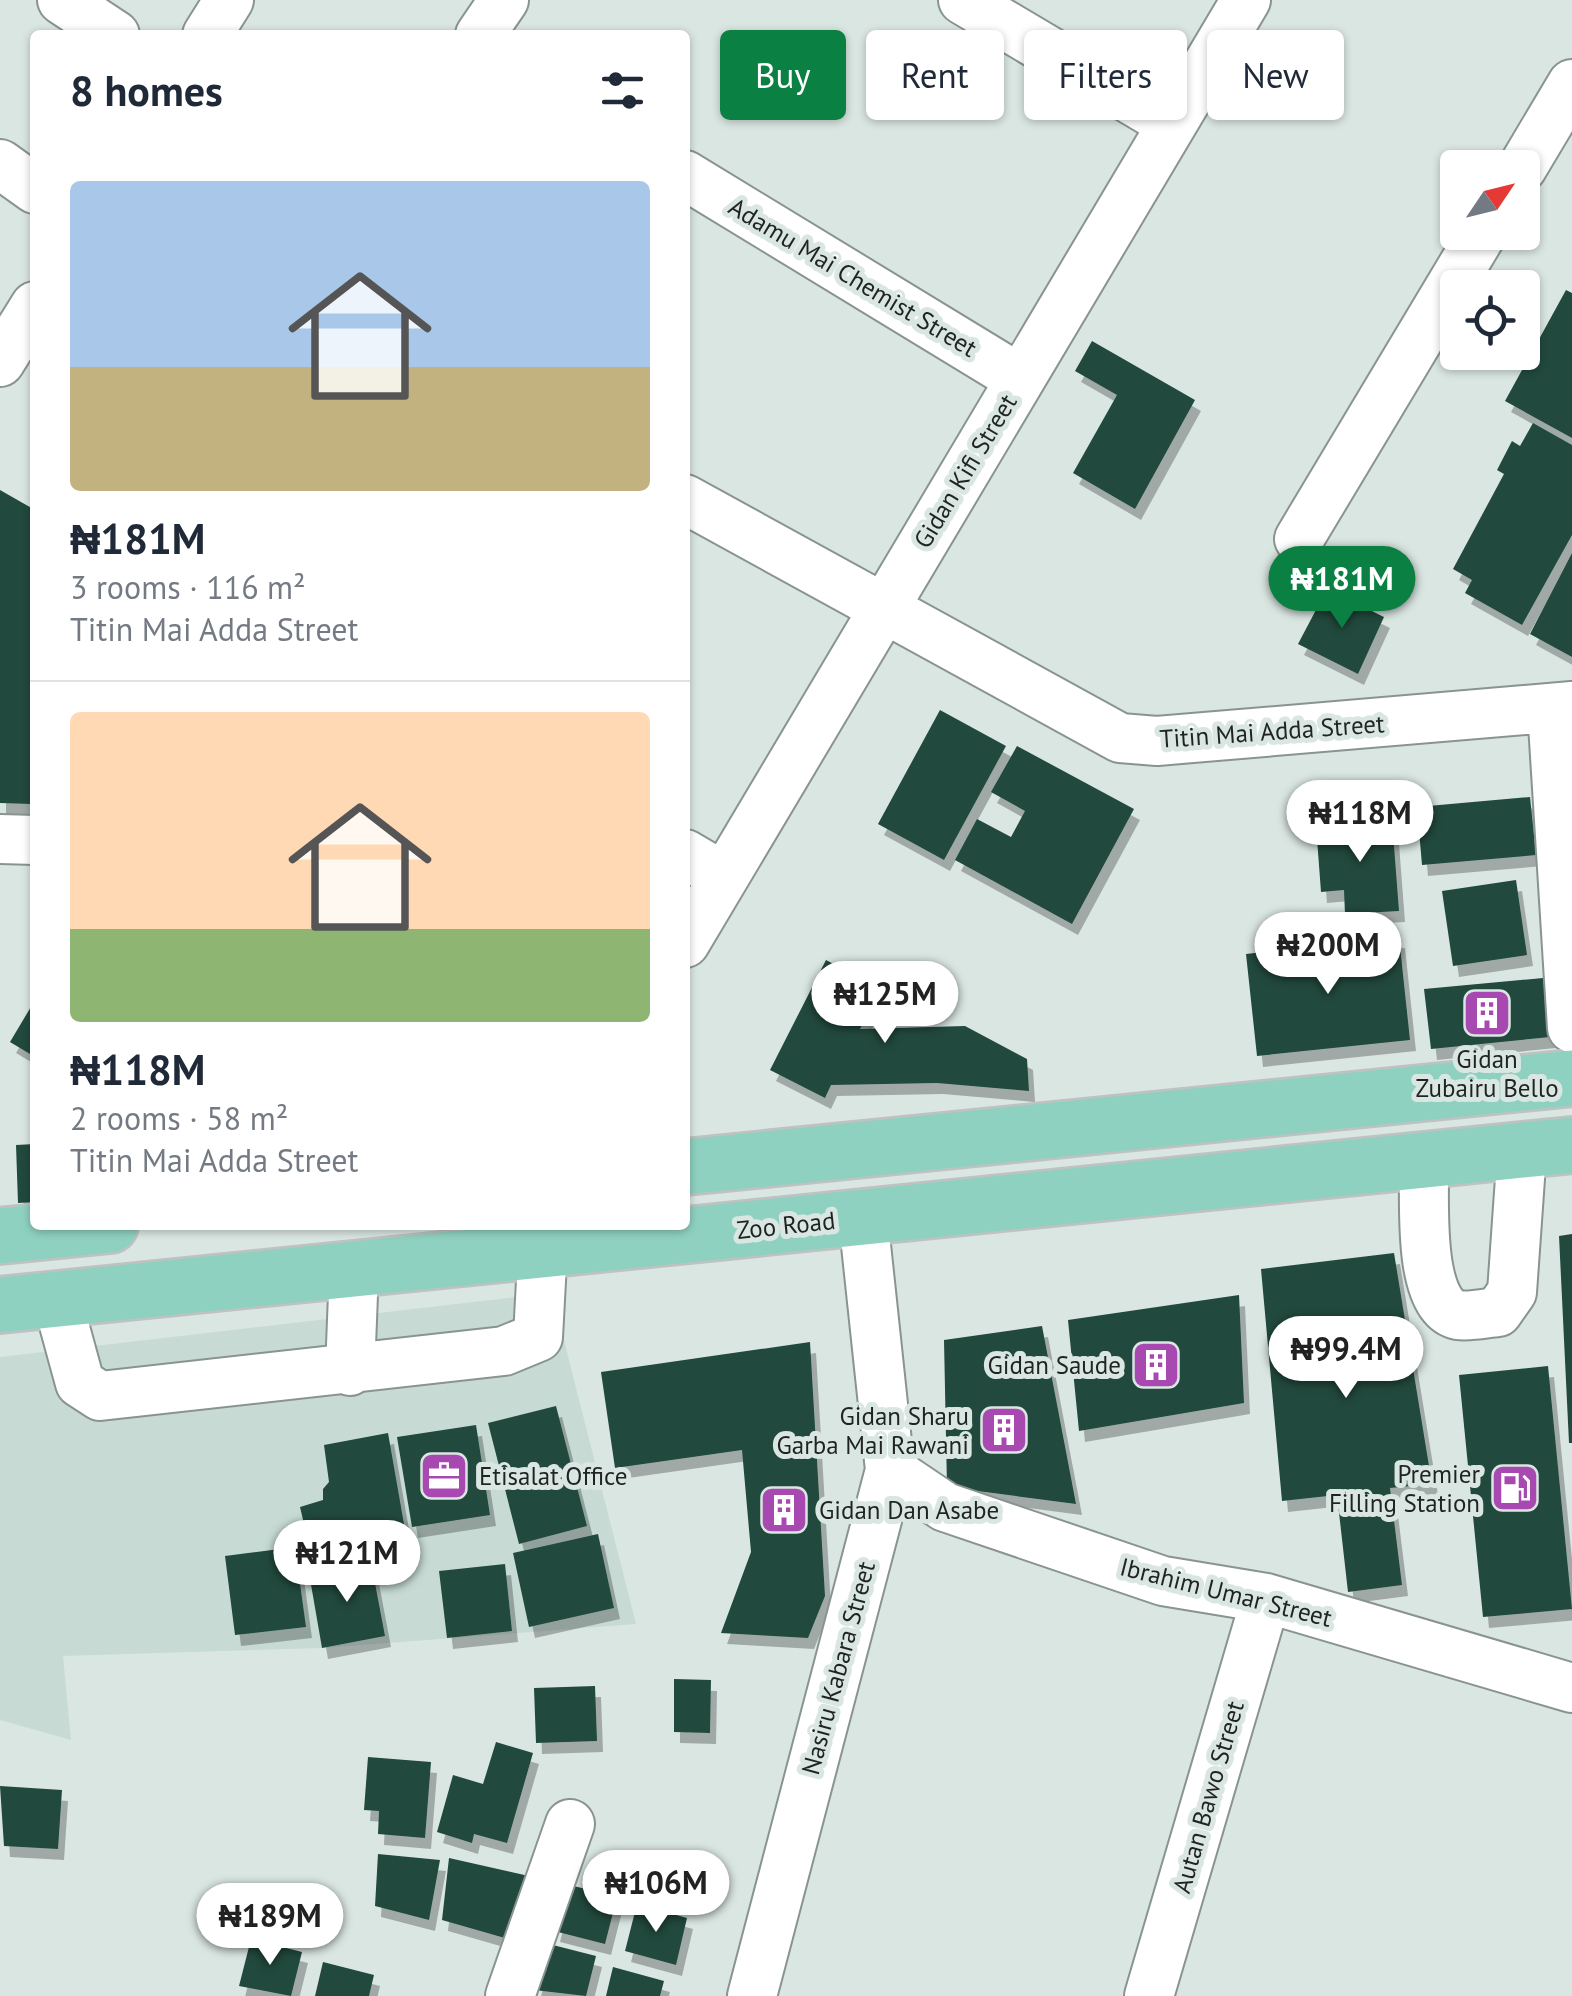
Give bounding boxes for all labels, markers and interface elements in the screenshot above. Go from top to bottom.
chip: Buy [720,30,846,120]
chip: Rent [866,30,1004,120]
chip: Filters [1024,30,1187,120]
chip: New [1207,30,1344,120]
text: 8 homes [70,63,223,118]
icon: filters [595,63,650,118]
north arrow [1440,150,1540,250]
map controls [1440,150,1540,370]
street label: Adamu Mai Chemist Street [723,190,983,364]
icon: home [270,246,450,426]
button: locate [1440,270,1540,370]
street label: Gidan Kifi Street [906,388,1024,554]
text: ₦181M [70,511,205,566]
pin: ₦181M [1272,546,1412,631]
text: ₦181M [1290,557,1394,599]
text: 3 rooms · 116 m² [70,566,306,608]
text: Titin Mai Adda Street [70,608,358,650]
street label: Titin Mai Adda Street [1159,707,1386,755]
icon: home [270,777,450,957]
pin: ₦118M [1290,780,1430,865]
text: ₦118M [1308,791,1412,833]
pin: ₦200M [1258,912,1398,997]
text: ₦200M [1276,923,1380,965]
pin: ₦125M [815,961,955,1046]
text: ₦125M [833,972,937,1014]
building icon: Gidan Zubairu Bello [1461,987,1513,1039]
text: ₦118M [70,1042,205,1097]
place label: Gidan Zubairu Bello [1415,1043,1559,1104]
text: 2 rooms · 58 m² [70,1097,288,1139]
text: Titin Mai Adda Street [70,1139,358,1181]
street label: Zoo Road [735,1204,837,1246]
pin: ₦99.4M [1265,1316,1427,1401]
text: ₦99.4M [1290,1327,1402,1369]
building icon: Gidan Saude [1130,1339,1182,1391]
place label: Gidan Saude [987,1349,1121,1381]
place label: Gidan Sharu Garba Mai Rawani [776,1400,969,1461]
building icon: Gidan Sharu Garba Mai Rawani [978,1404,1030,1456]
office icon: Etisalat Office [418,1450,470,1502]
place label: Premier Filling Station [1329,1458,1480,1519]
place label: Etisalat Office [479,1460,627,1492]
fuel station icon: Premier Filling Station [1489,1462,1541,1514]
building icon: Gidan Dan Asabe [758,1484,810,1536]
place label: Gidan Dan Asabe [819,1494,999,1526]
pin: ₦121M [277,1520,417,1605]
text: ₦121M [295,1531,399,1573]
street label: Ibrahim Umar Street [1117,1550,1336,1634]
street label: Nasiru Kabara Street [794,1557,882,1778]
street label: Autan Bawo Street [1165,1697,1251,1897]
pin: ₦106M [586,1850,726,1935]
text: ₦106M [604,1861,708,1903]
pin: ₦189M [200,1883,340,1968]
text: ₦189M [218,1894,322,1936]

